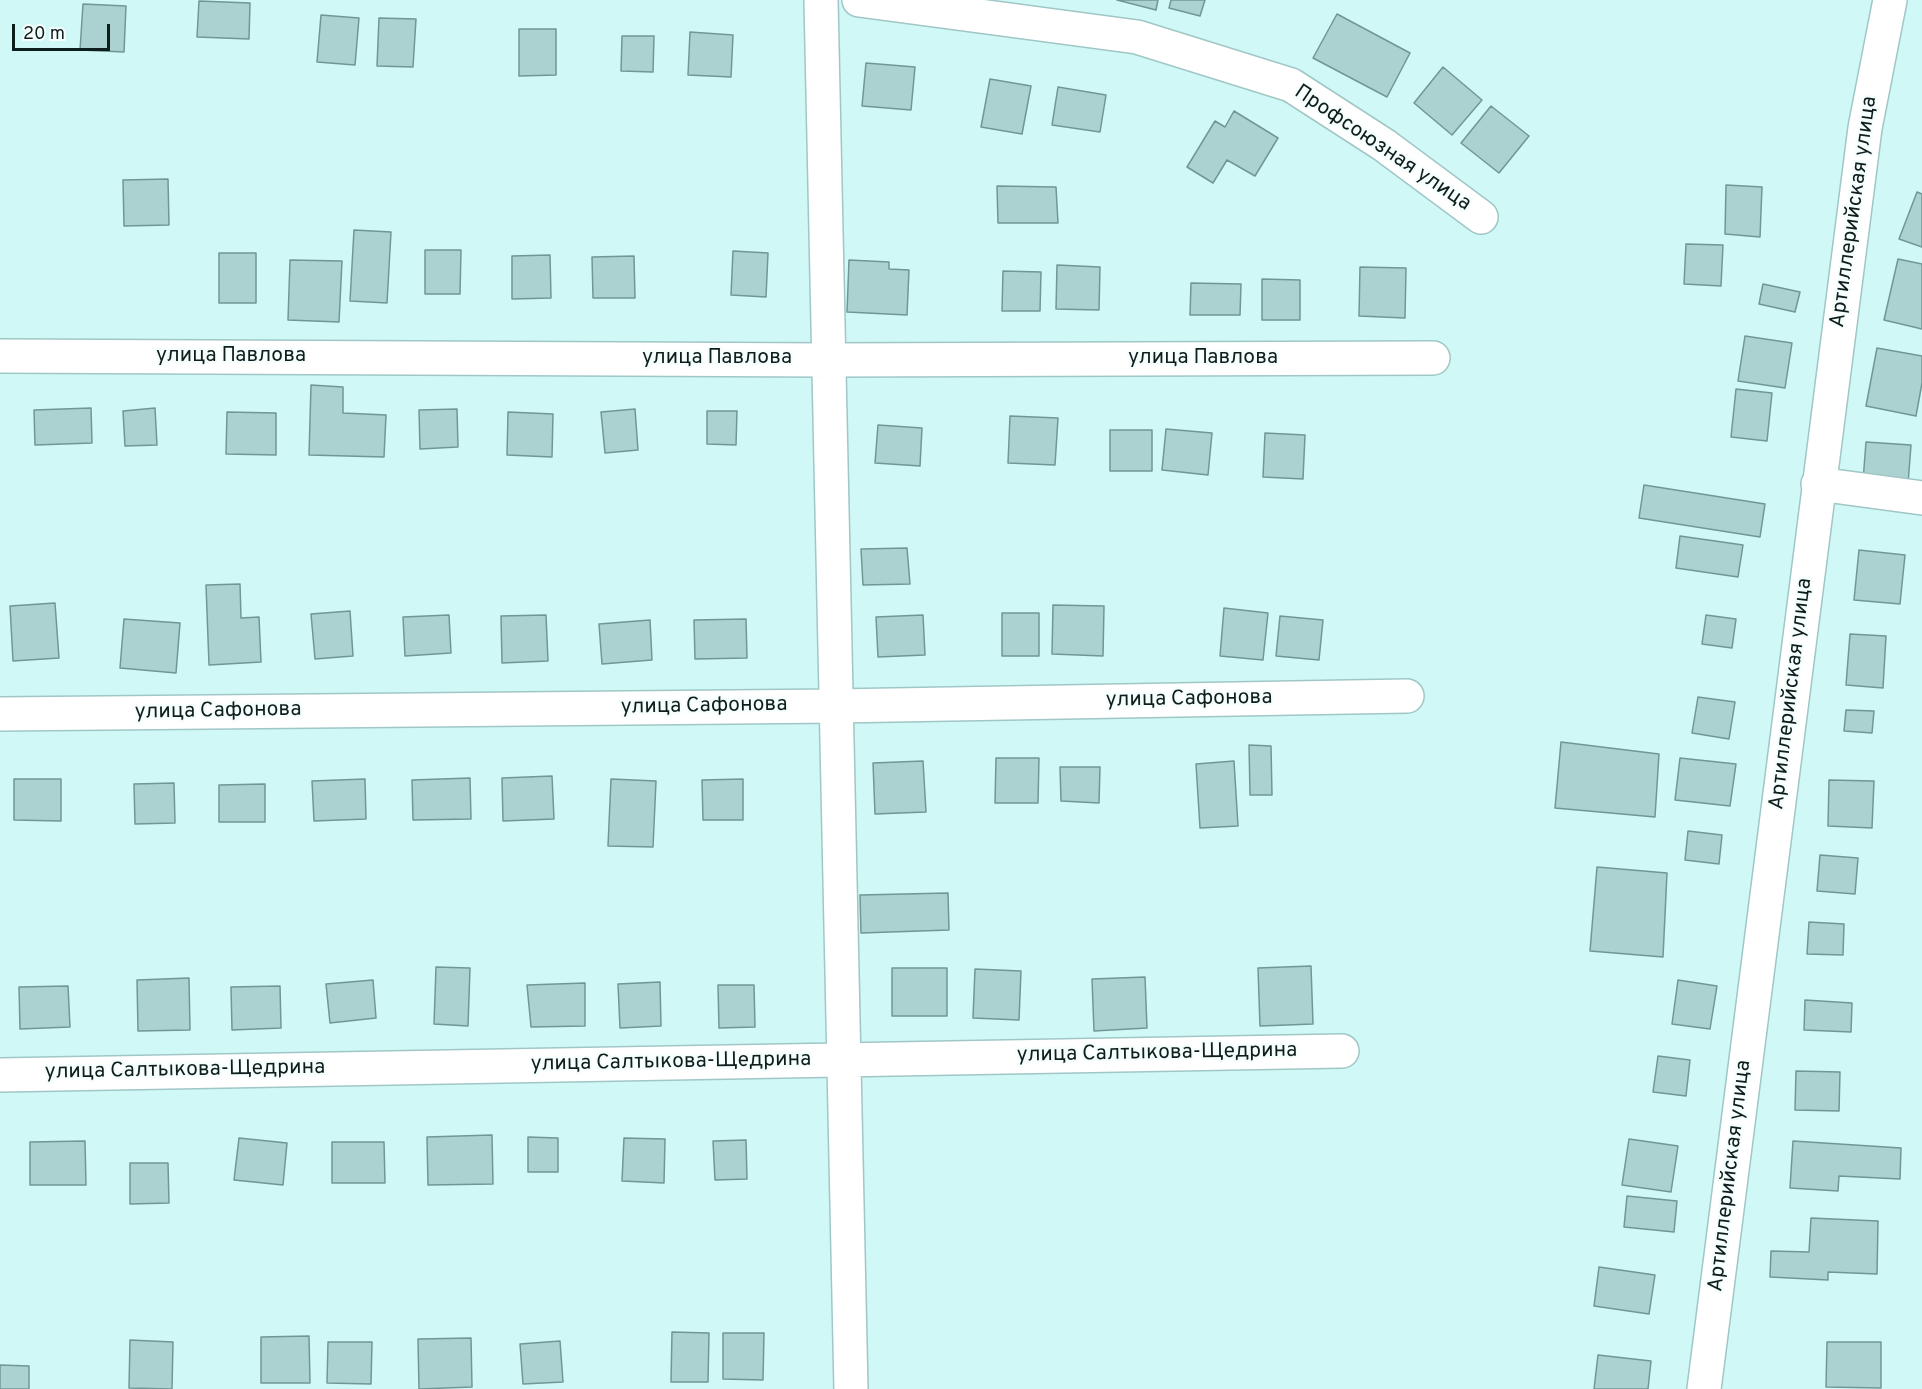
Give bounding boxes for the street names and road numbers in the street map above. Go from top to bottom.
street label: Профсоюзная улица [1289,80,1475,218]
street label: Артиллерийская улица [1826,95,1884,329]
street label: улица Павлова [156,344,306,370]
street label: улица Павлова [642,346,792,372]
street label: улица Павлова [1128,346,1278,372]
street label: Артиллерийская улица [1765,577,1819,811]
street label: улица Сафонова [1105,686,1273,714]
street label: улица Сафонова [620,693,788,721]
street label: улица Сафонова [134,698,302,726]
street label: улица Салтыкова-Щедрина [1017,1039,1297,1069]
street label: улица Салтыкова-Щедрина [531,1048,811,1078]
street label: улица Салтыкова-Щедрина [45,1056,325,1086]
street label: Артиллерийская улица [1704,1059,1758,1293]

